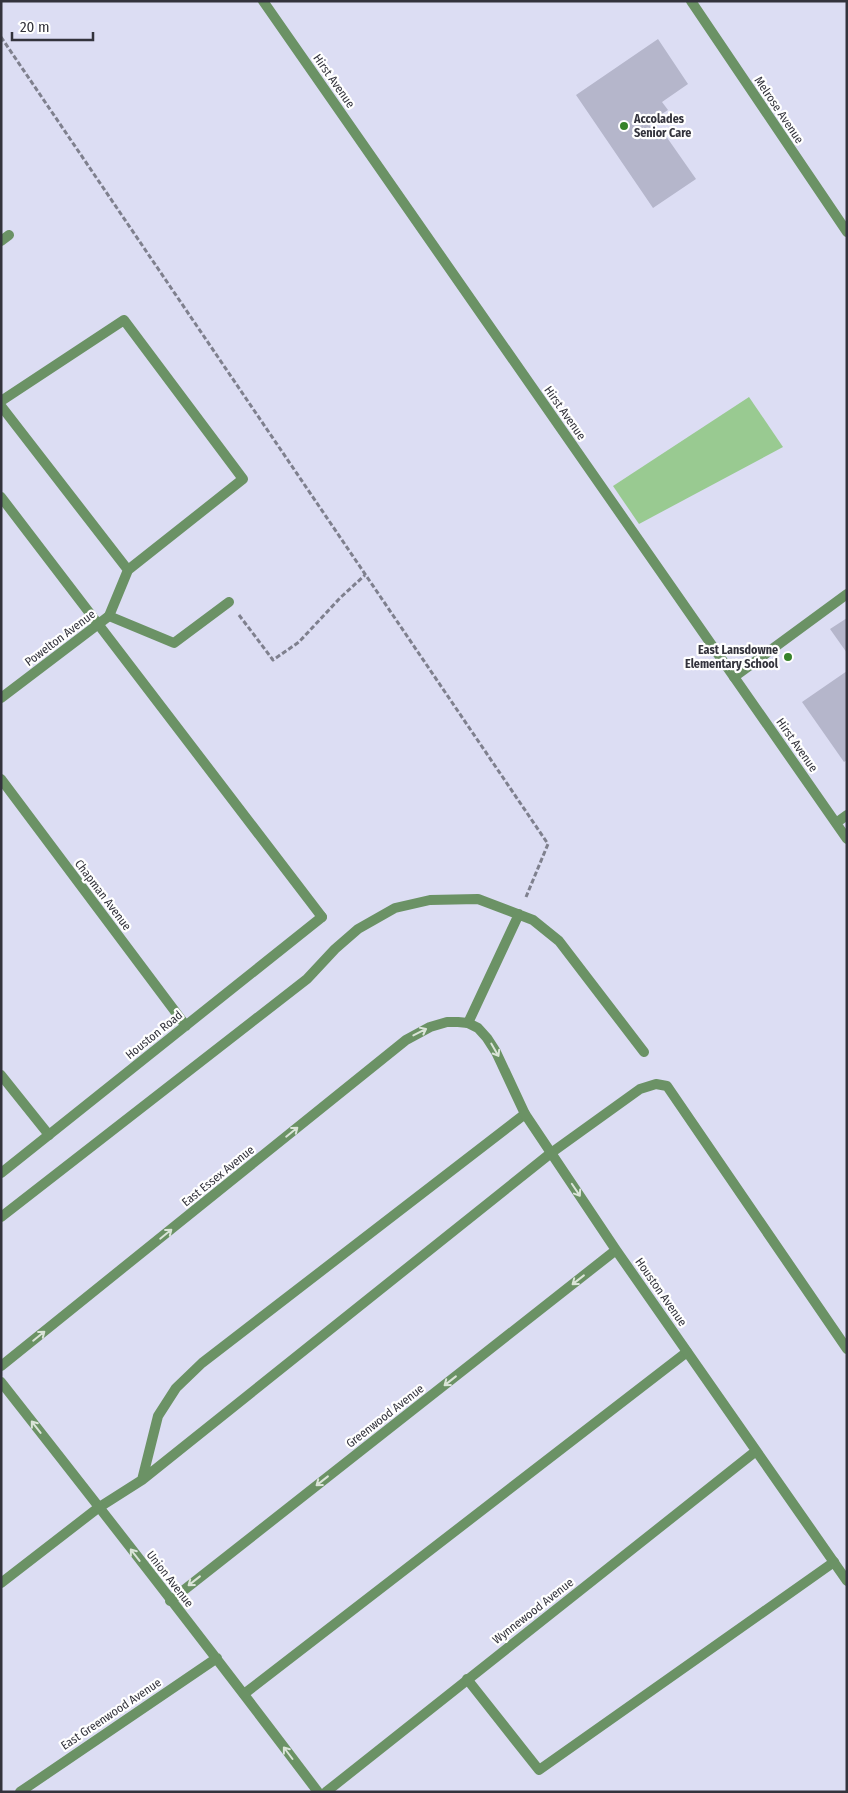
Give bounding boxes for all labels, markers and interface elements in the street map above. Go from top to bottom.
scale bar [12,10,94,42]
text: 20 m [20,18,50,36]
street label: Hirst Avenue [310,51,358,111]
street label: Melrose Avenue [751,74,807,146]
place label: Accolades Senior Care [633,112,691,140]
marker: Accolades Senior Care [618,120,630,132]
street label: Hirst Avenue [541,383,589,443]
street label: Powelton Avenue [22,607,98,669]
place label: East Lansdowne Elementary School [685,643,779,671]
marker: East Lansdowne Elementary School [782,651,794,663]
street label: Hirst Avenue [773,715,821,775]
street label: Chapman Avenue [72,857,134,933]
street label: Houston Road [123,1008,185,1062]
one-way arrow [412,1027,427,1036]
one-way arrow [490,1043,500,1057]
one-way arrow [285,1126,298,1137]
street label: East Essex Avenue [179,1143,257,1209]
one-way arrow [572,1183,582,1197]
one-way arrow [159,1228,172,1239]
street label: Houston Avenue [632,1255,690,1329]
one-way arrow [572,1275,585,1286]
one-way arrow [32,1330,45,1341]
one-way arrow [444,1375,457,1386]
street label: Greenwood Avenue [343,1381,427,1451]
one-way arrow [31,1420,41,1434]
one-way arrow [315,1476,329,1486]
one-way arrow [130,1548,140,1562]
street label: Union Avenue [144,1548,196,1610]
street label: Wynnewood Avenue [490,1575,576,1647]
one-way arrow [188,1576,201,1587]
street label: East Greenwood Avenue [58,1675,164,1753]
one-way arrow [283,1747,294,1760]

